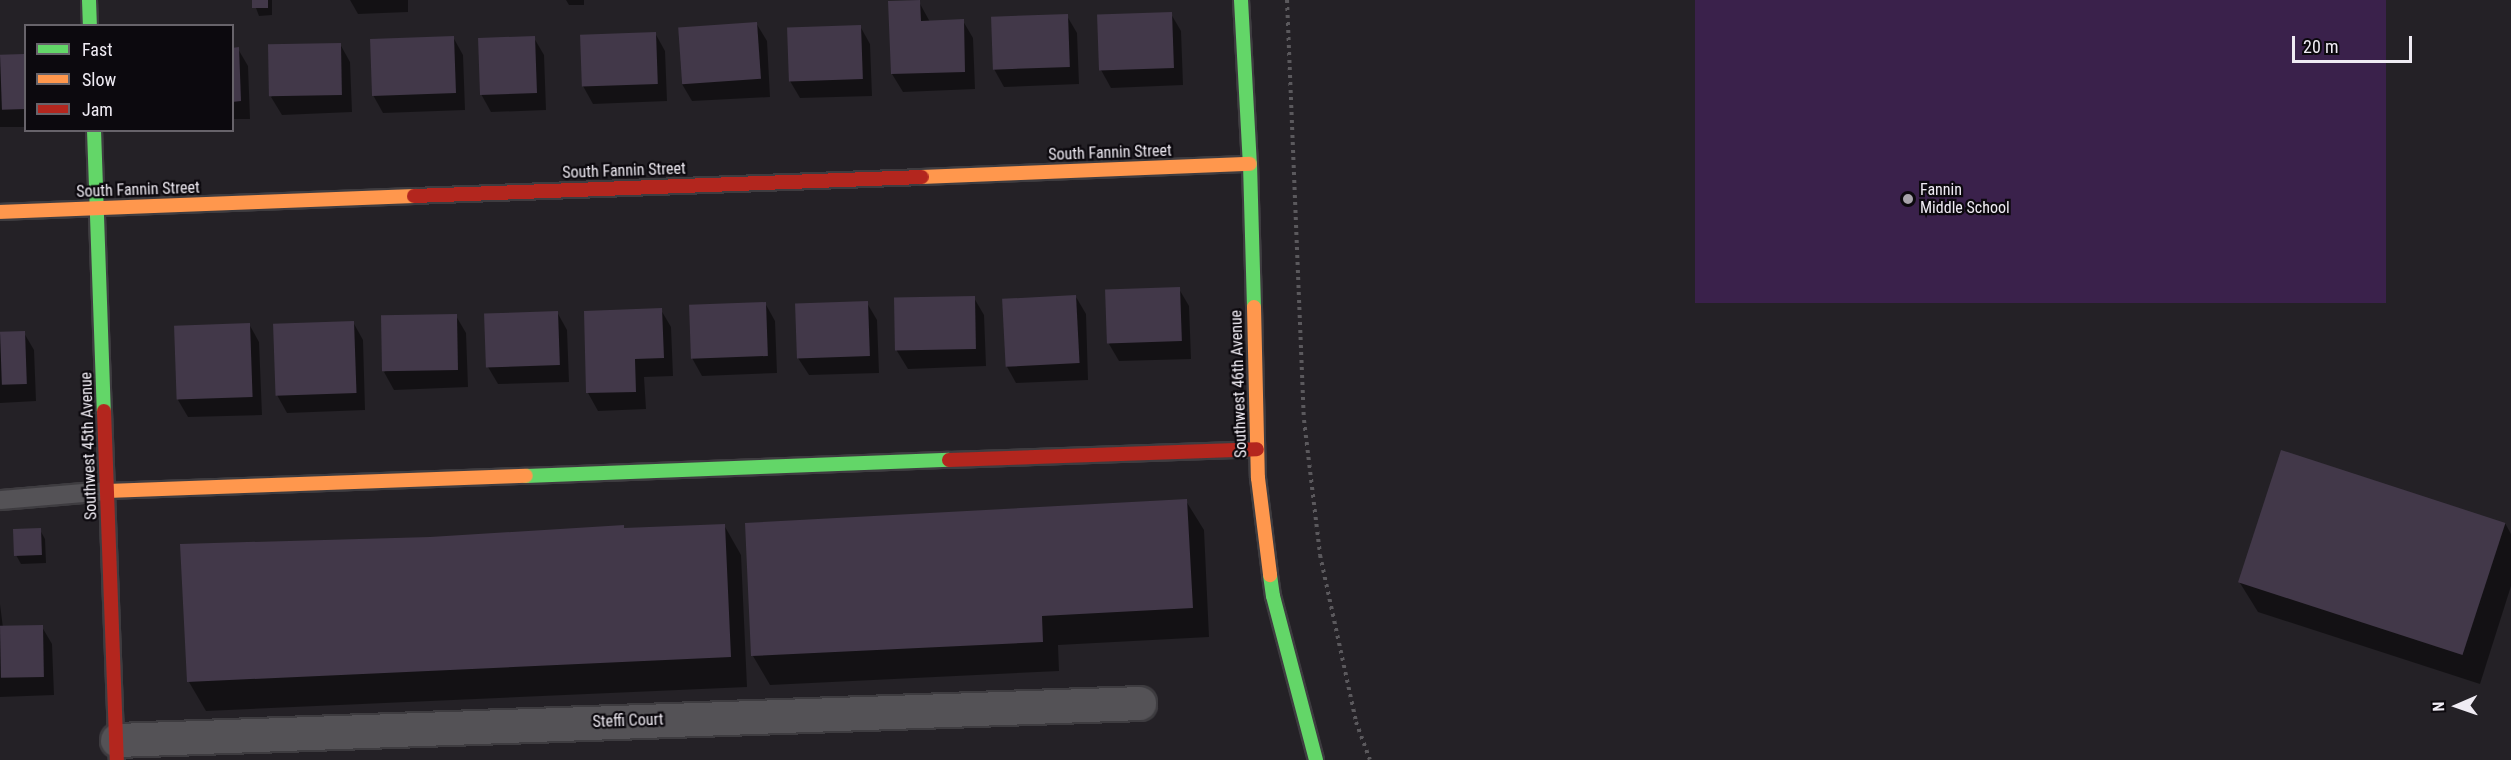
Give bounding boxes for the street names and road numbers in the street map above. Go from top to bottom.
street label: South Fannin Street [1048,141,1172,165]
street label: South Fannin Street [562,159,686,183]
street label: South Fannin Street [76,178,200,202]
street label: Southwest 46th Avenue [1227,310,1251,458]
street label: Southwest 45th Avenue [77,372,101,520]
street label: Steffi Court [592,710,664,732]

